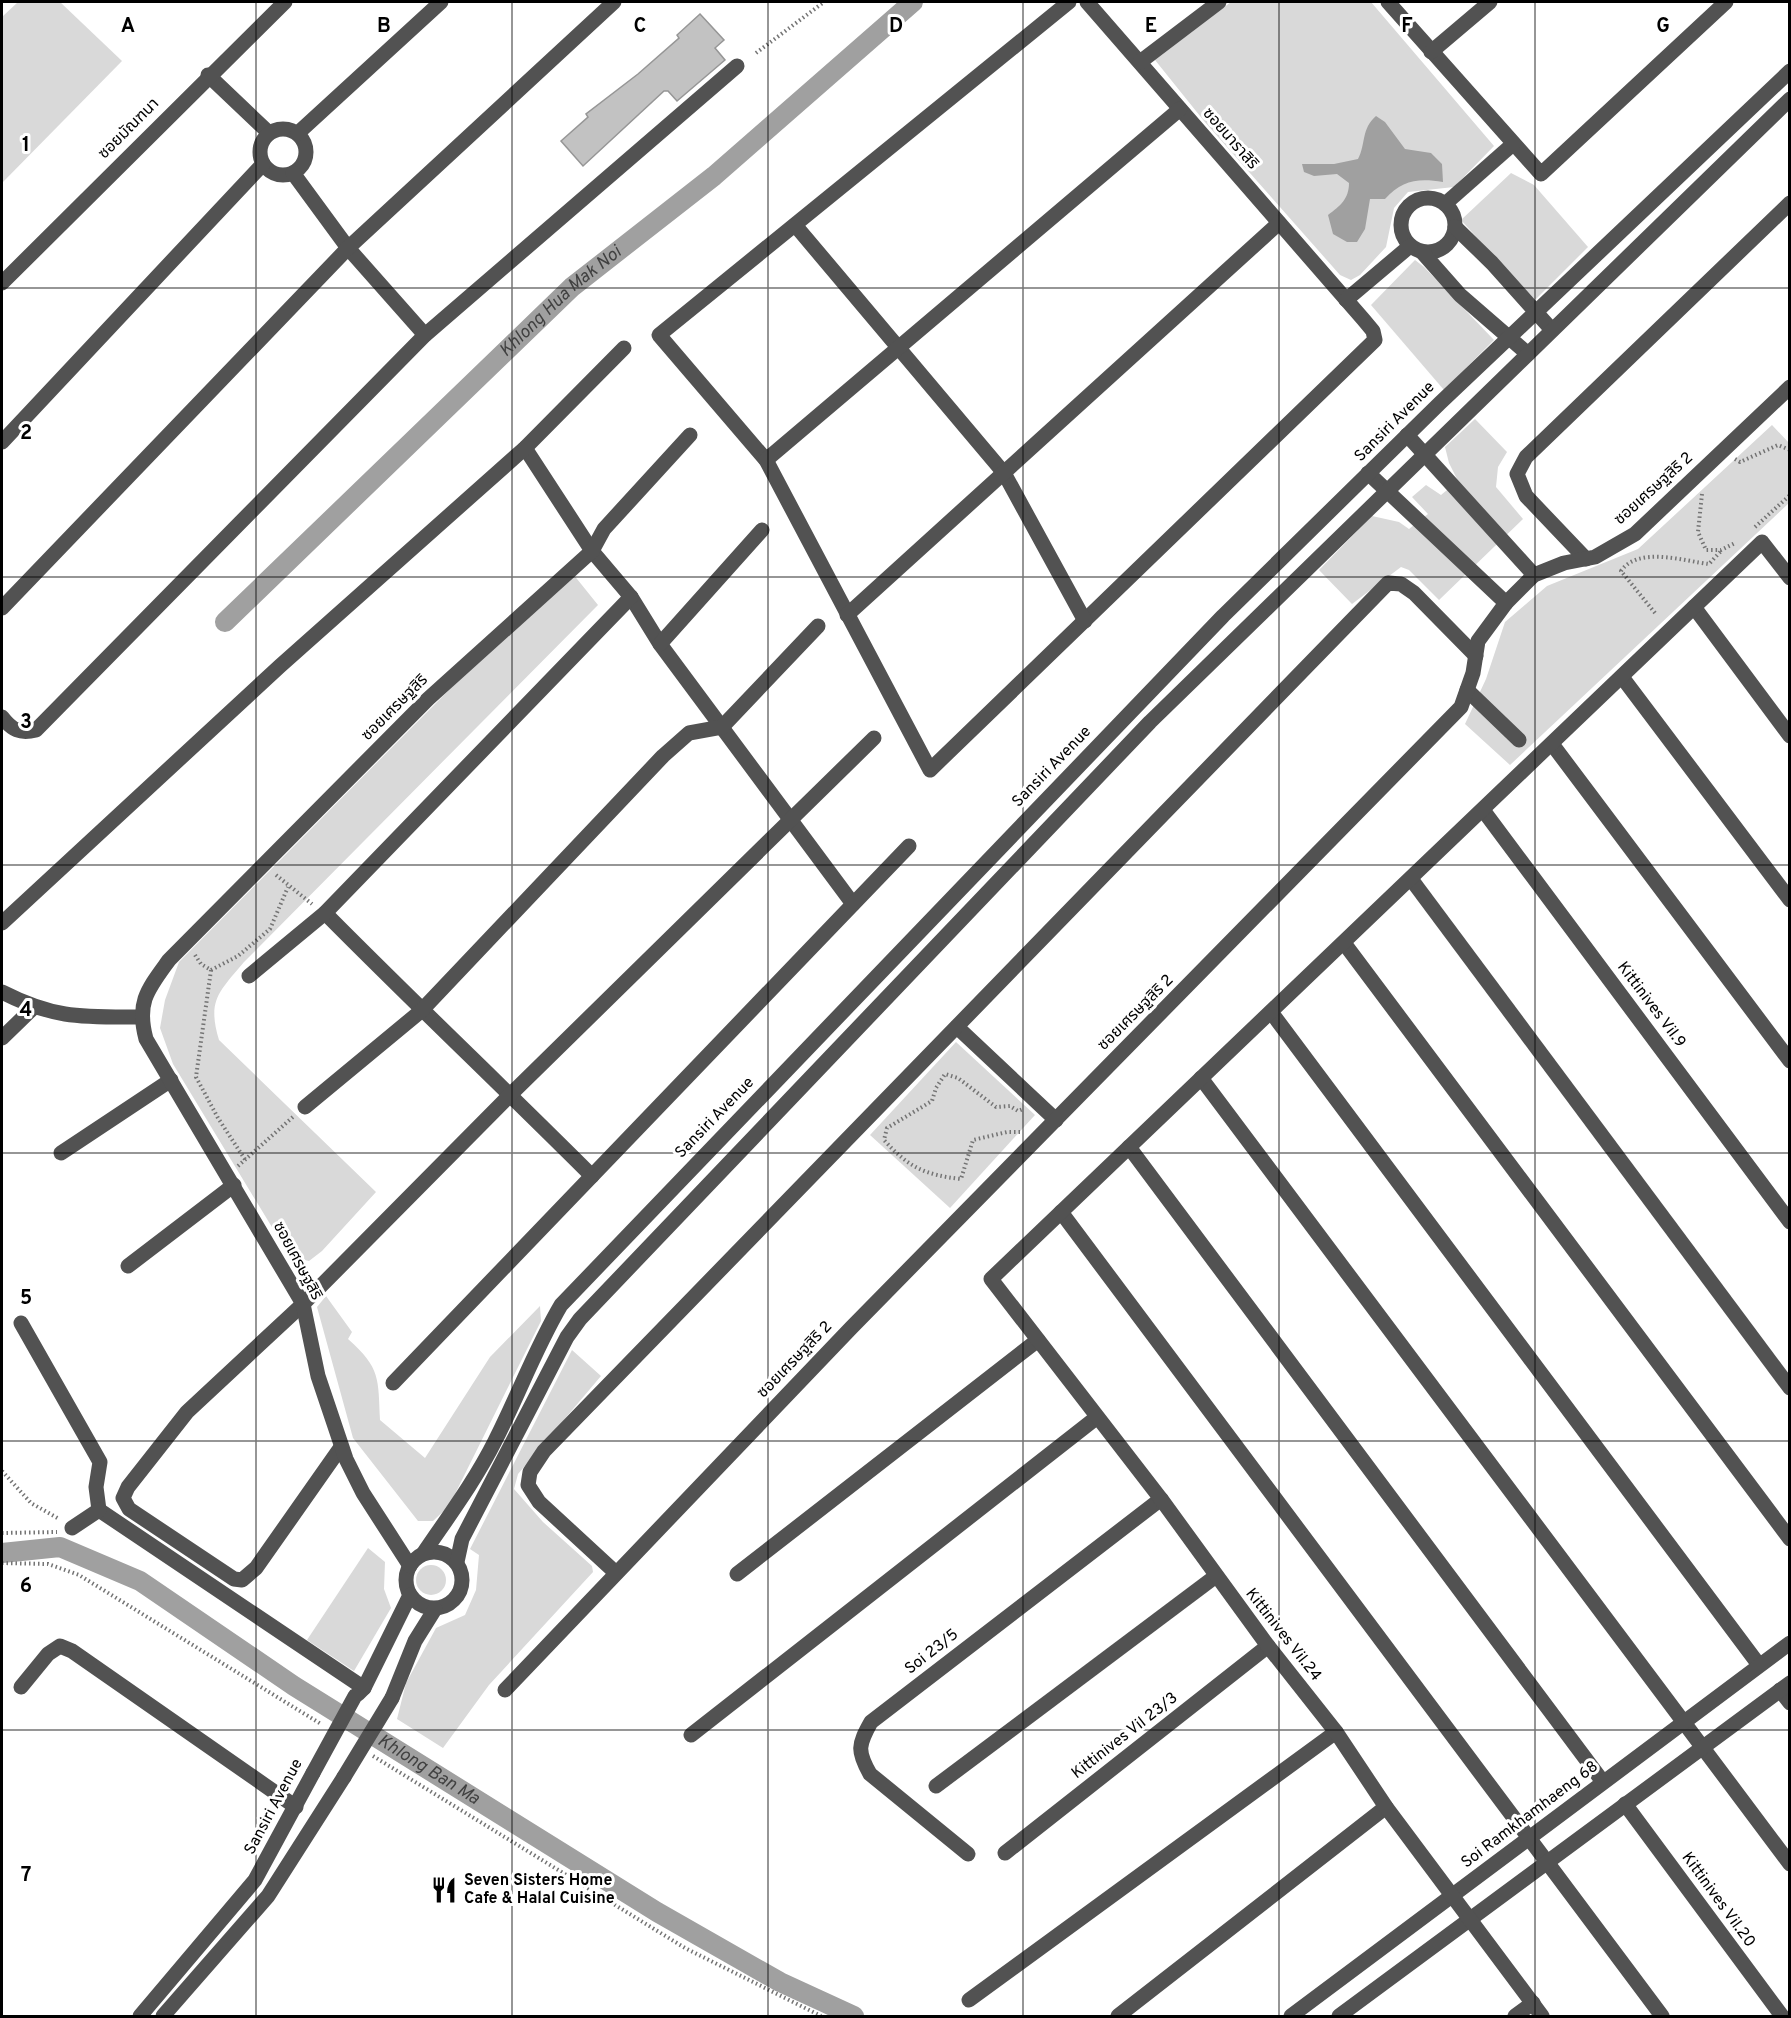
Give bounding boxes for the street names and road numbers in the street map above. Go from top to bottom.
street label: ซอยมัณฑนา [94,94,164,164]
street label: ซอยนาราสิริ [1198,104,1262,174]
street label: Sansiri Avenue [1351,378,1439,466]
street label: ซอยเศรษฐสิริ 2 [1610,448,1698,530]
street label: ซอยเศรษฐสิริ [358,670,433,745]
street label: Sansiri Avenue [1008,722,1096,812]
street label: Kittinives Vil.9 [1612,958,1690,1052]
street label: ซอยเศรษฐสิริ 2 [1094,971,1178,1055]
street label: Sansiri Avenue [671,1073,759,1163]
street label: ซอยเศรษฐสิริ [268,1218,326,1304]
street label: ซอยเศรษฐสิริ 2 [753,1317,837,1403]
street label: Kittinives Vil.24 [1241,1585,1325,1685]
street label: Soi 23/5 [901,1625,963,1679]
street label: Kittinives Vil 23/3 [1068,1688,1182,1784]
street label: Sansiri Avenue [240,1756,308,1858]
street label: Soi Ramkhamhaeng 68 [1458,1757,1602,1873]
street label: Kittinives Vil.20 [1677,1848,1759,1952]

